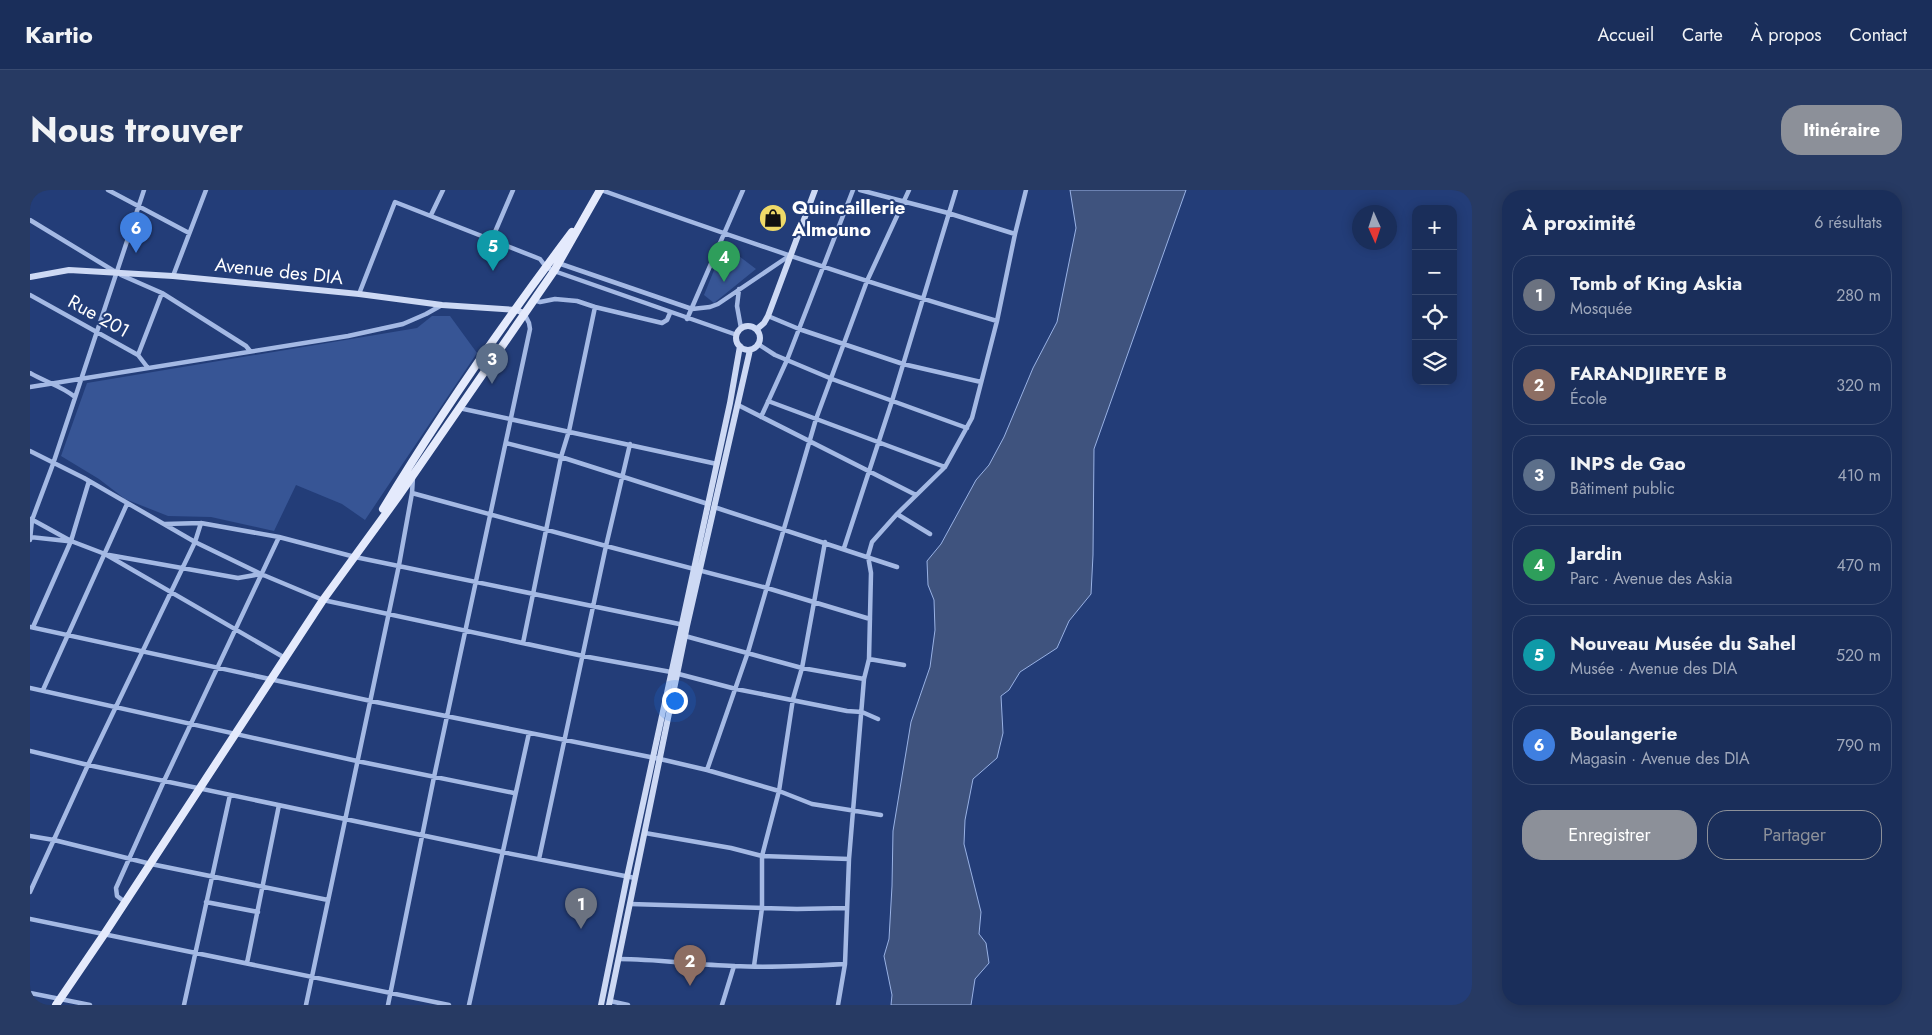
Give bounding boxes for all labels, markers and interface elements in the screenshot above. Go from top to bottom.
text: Kartio [25,17,93,52]
text: Accueil [1597,22,1654,48]
text: Carte [1682,22,1723,48]
text: À propos [1751,22,1821,48]
text: Contact [1849,22,1907,48]
text: Nous trouver [30,105,243,155]
button: Itinéraire [1781,105,1902,155]
place label: Quincaillerie Almouno [791,194,906,243]
shop icon: Quincaillerie Almouno [758,203,788,233]
north arrow [1352,205,1397,250]
map controls [1412,205,1457,385]
button: + [1412,205,1457,250]
text: À proximité [1522,208,1636,238]
text: 6 résultats [1814,211,1882,234]
pin: 6 [120,212,152,253]
pin: 5 [477,230,509,271]
pin: 4 [708,241,740,282]
button: − [1412,250,1457,295]
street label: Avenue des DIA [213,251,345,291]
text: Tomb of King Askia [1570,270,1742,297]
text: 1 [1535,284,1543,307]
text: 280 m [1836,284,1881,307]
street label: Rue 201 [63,288,135,344]
button: locate [1412,295,1457,340]
text: Mosquée [1570,297,1632,320]
button: layers [1412,340,1457,385]
pin: 3 [476,343,508,384]
text: FARANDJIREYE B [1570,360,1727,387]
text: 2 [1534,374,1544,397]
text: 320 m [1836,374,1881,397]
text: École [1570,387,1607,410]
text: INPS de Gao [1570,450,1686,477]
text: 3 [1534,464,1544,487]
text: 410 m [1838,464,1881,487]
text: Bâtiment public [1570,477,1675,500]
text: Jardin [1570,540,1622,567]
text: 4 [1533,554,1545,577]
text: 470 m [1836,554,1881,577]
text: Parc · Avenue des Askia [1570,567,1732,590]
text: Nouveau Musée du Sahel [1570,630,1796,657]
text: 5 [1534,644,1544,667]
text: 520 m [1836,644,1881,667]
text: Musée · Avenue des DIA [1570,657,1737,680]
your location [662,688,688,714]
text: Boulangerie [1570,720,1677,747]
text: 6 [1534,734,1544,757]
text: 790 m [1837,734,1881,757]
text: Magasin · Avenue des DIA [1570,747,1750,770]
button: Enregistrer [1522,810,1697,860]
button: Partager [1707,810,1882,860]
pin: 1 [565,888,597,929]
pin: 2 [674,945,706,986]

